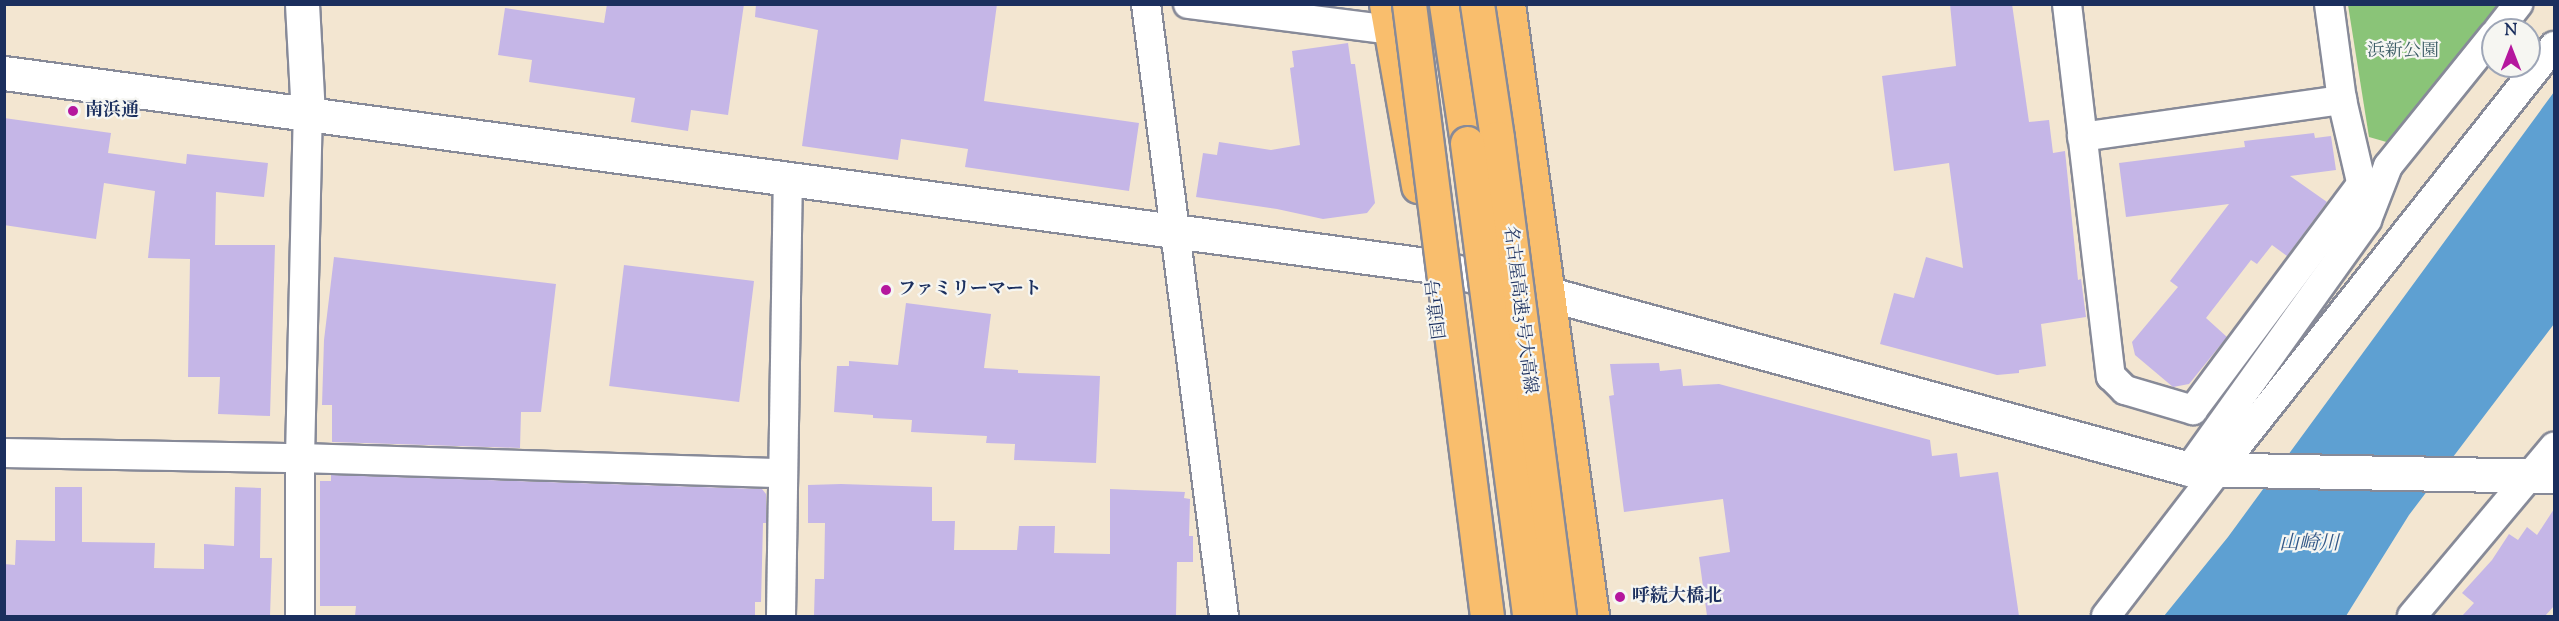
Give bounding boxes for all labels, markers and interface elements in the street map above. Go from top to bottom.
north arrow [2481,18,2541,78]
text: N [2505,20,2517,43]
park label: 浜新公園 [2367,41,2439,63]
place label: 南浜通 [85,100,139,122]
marker: 南浜通 [66,104,80,118]
street label: 名古屋高速3号大高線 [1498,225,1540,395]
street label: 国道1号 [1424,278,1452,340]
place label: ファミリーマート [898,279,1042,301]
marker: ファミリーマート [879,283,893,297]
water label: 山崎川 [2279,532,2339,556]
place label: 呼続大橋北 [1632,586,1722,608]
marker: 呼続大橋北 [1613,590,1627,604]

